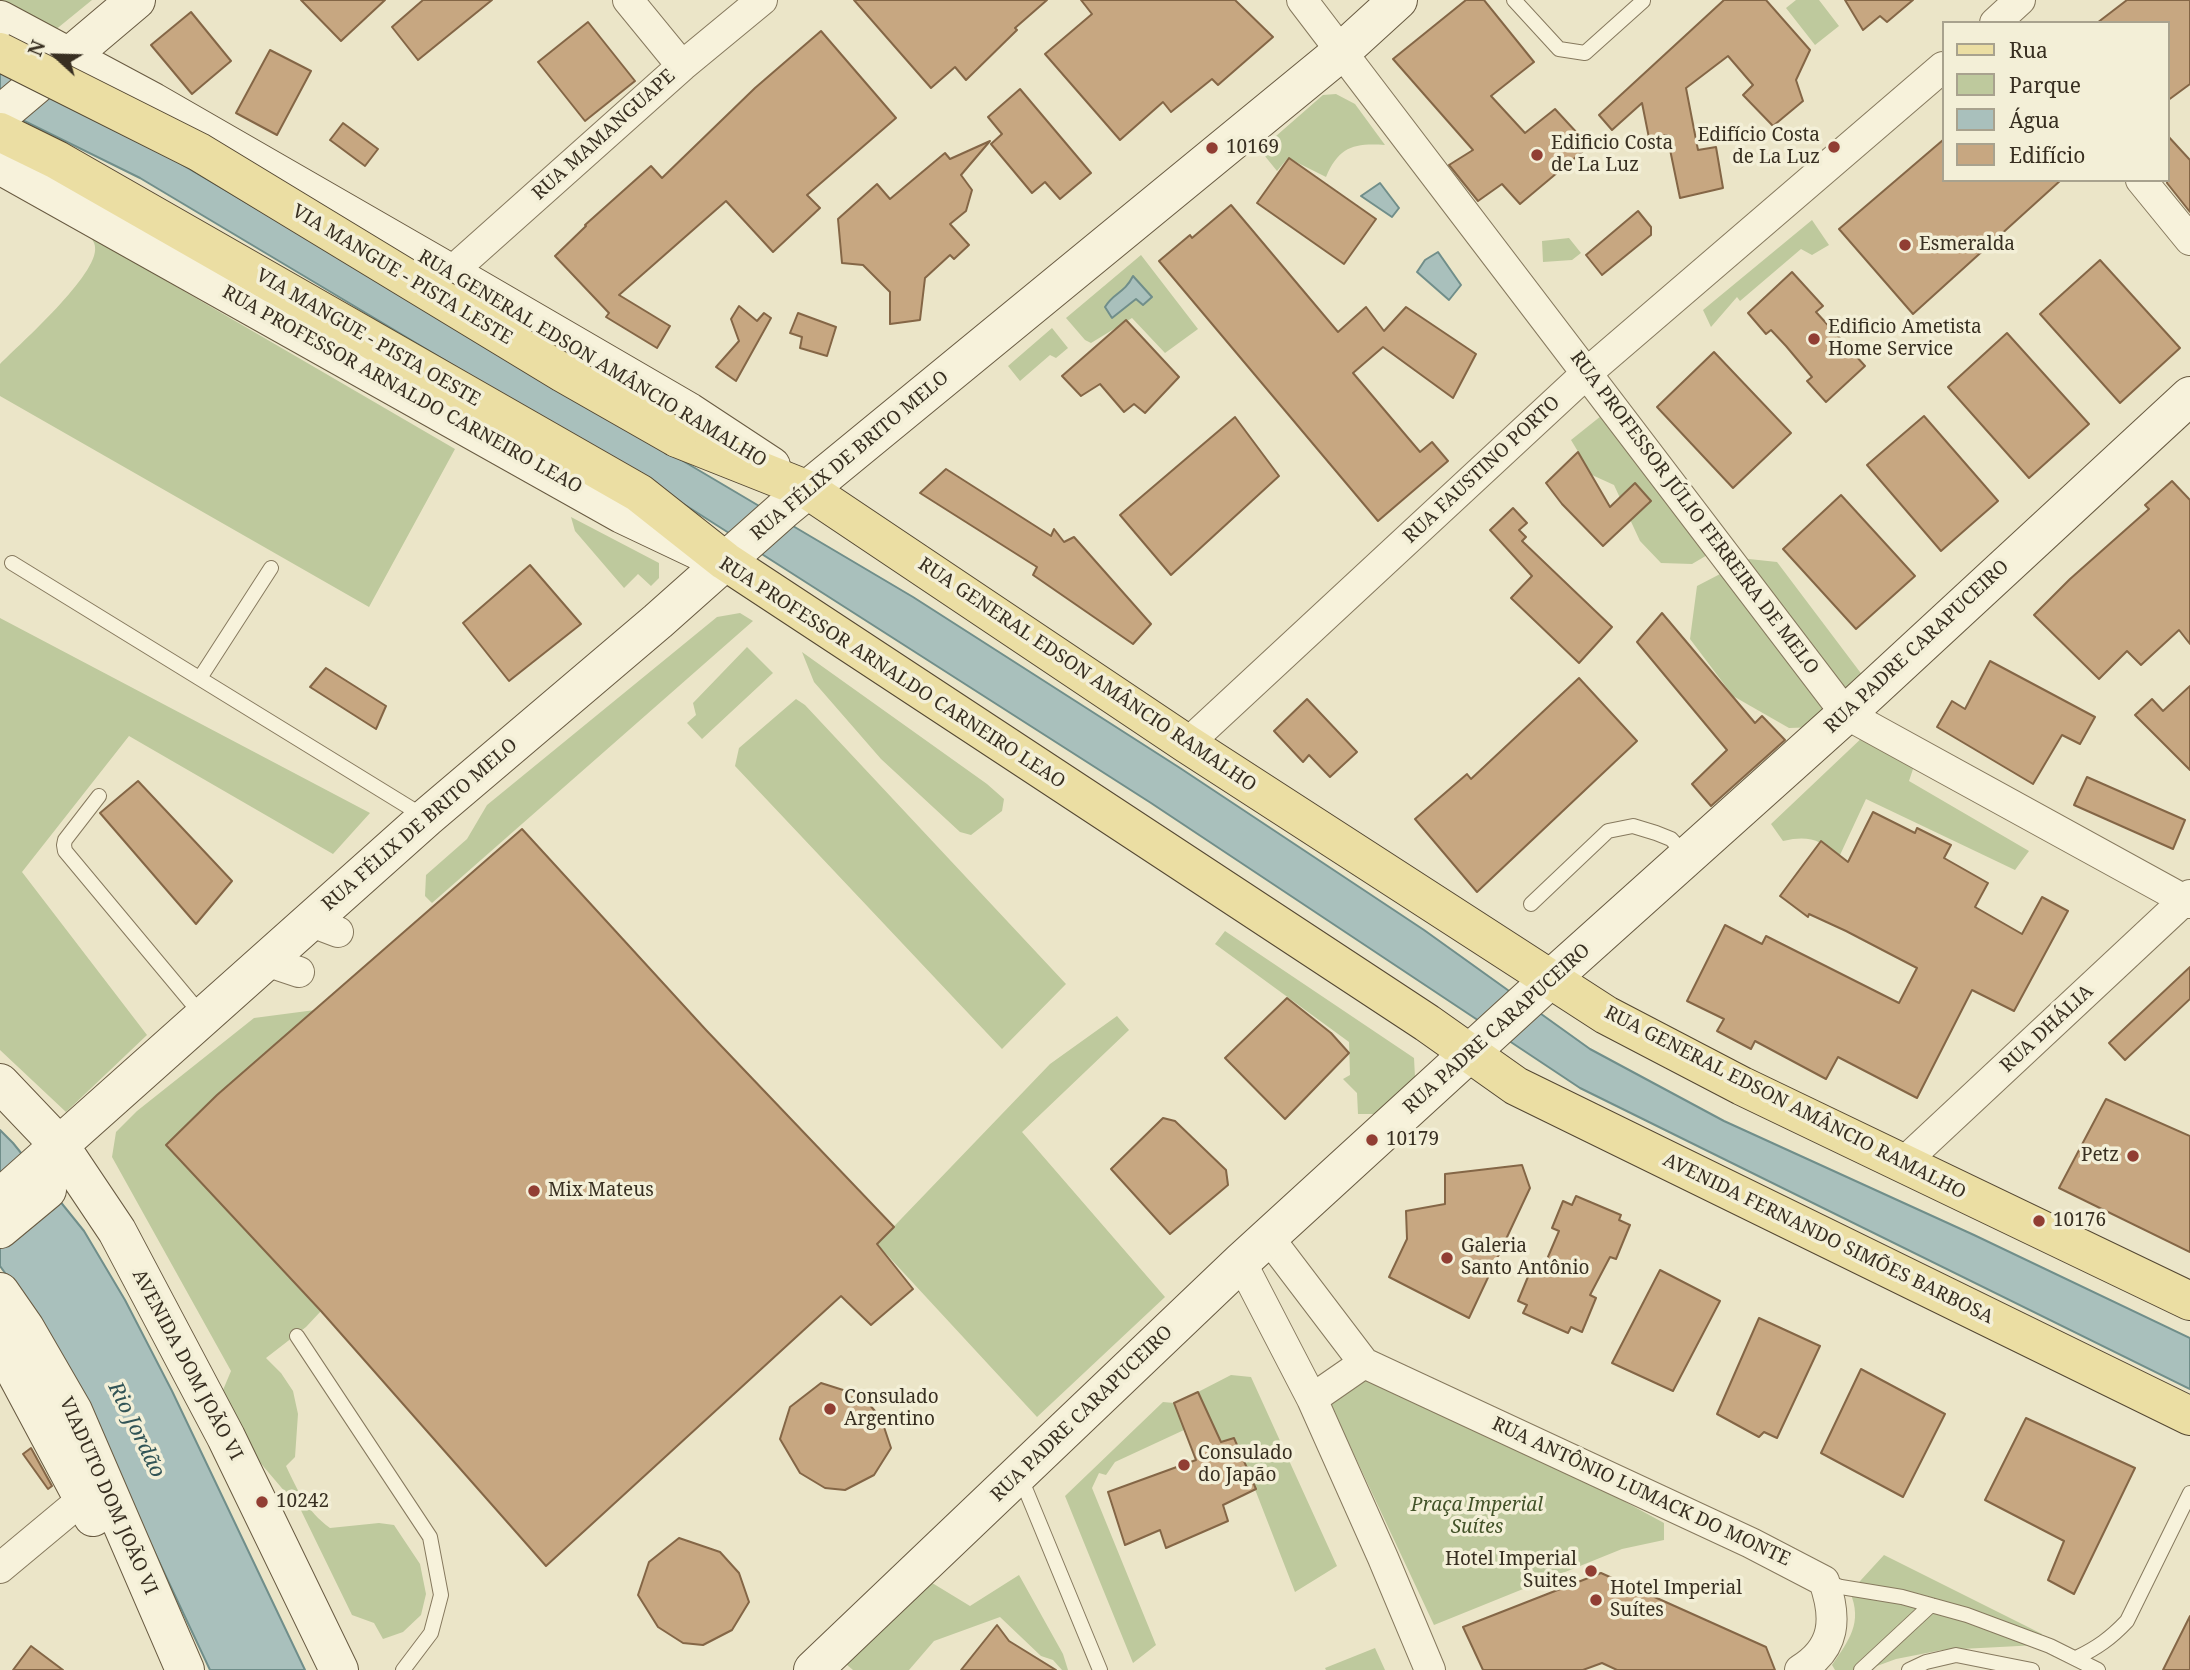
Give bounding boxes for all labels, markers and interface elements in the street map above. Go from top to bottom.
north arrow [21,21,91,91]
legend [1941,21,2169,182]
text: N [22,36,51,60]
text: Rua [2009,36,2048,64]
street label: RUA MAMANGUAPE [528,65,680,205]
text: Parque [2009,71,2081,99]
text: Água [2009,106,2060,134]
place label: Edifício Costa de La Luz [1697,125,1820,169]
place label: Edificio Costa de La Luz [1551,133,1673,177]
place label: 10169 [1226,137,1279,159]
marker: Edifício Costa de La Luz [1826,139,1842,155]
marker: 10169 [1204,140,1220,156]
text: Edifício [2009,141,2085,169]
marker: Edificio Costa de La Luz [1529,147,1545,163]
street label: VIA MANGUE - PISTA LESTE [288,200,516,350]
place label: Esmeralda [1919,234,2015,256]
marker: Esmeralda [1897,237,1913,253]
street label: RUA GENERAL EDSON AMÂNCIO RAMALHO [414,246,770,472]
street label: VIA MANGUE - PISTA OESTE [252,264,484,412]
street label: RUA PROFESSOR ARNALDO CARNEIRO LEAO [218,281,586,499]
place label: Edificio Ametista Home Service [1828,317,1982,361]
marker: Edificio Ametista Home Service [1806,331,1822,347]
street label: RUA PROFESSOR JÚLIO FERREIRA DE MELO [1565,347,1823,679]
street label: RUA FÉLIX DE BRITO MELO [746,366,954,546]
street label: RUA FAUSTINO PORTO [1399,392,1565,548]
street label: RUA PROFESSOR ARNALDO CARNEIRO LEAO [715,552,1069,794]
street label: RUA GENERAL EDSON AMÂNCIO RAMALHO [914,553,1260,797]
street label: RUA PADRE CARAPUCEIRO [1820,556,2014,738]
street label: RUA FÉLIX DE BRITO MELO [318,734,522,916]
street label: RUA PADRE CARAPUCEIRO [1399,939,1595,1119]
street label: RUA DHÁLIA [1996,980,2098,1078]
street label: RUA GENERAL EDSON AMÂNCIO RAMALHO [1600,1001,1970,1205]
place label: 10179 [1386,1129,1439,1151]
marker: 10179 [1364,1132,1380,1148]
place label: Petz [2081,1145,2119,1167]
marker: Petz [2125,1148,2141,1164]
street label: AVENIDA FERNANDO SIMÕES BARBOSA [1659,1149,1997,1329]
place label: Mix Mateus [548,1180,654,1202]
marker: Mix Mateus [526,1183,542,1199]
place label: 10176 [2053,1210,2106,1232]
marker: 10176 [2031,1213,2047,1229]
place label: Galeria Santo Antônio [1461,1236,1589,1280]
marker: Galeria Santo Antônio [1439,1250,1455,1266]
street label: AVENIDA DOM JOÃO VI [127,1266,247,1464]
street label: RUA PADRE CARAPUCEIRO [986,1321,1178,1507]
water label: Rio Jordão [102,1378,170,1482]
place label: Consulado Argentino [844,1387,939,1431]
street label: VIADUTO DOM JOÃO VI [54,1394,162,1598]
marker: Consulado Argentino [822,1401,838,1417]
street label: RUA ANTÔNIO LUMACK DO MONTE [1488,1413,1794,1571]
place label: Consulado do Japão [1198,1443,1293,1487]
marker: Consulado do Japão [1176,1457,1192,1473]
place label: 10242 [276,1491,329,1513]
marker: 10242 [254,1494,270,1510]
park label: Praça Imperial Suítes [1411,1495,1543,1539]
place label: Hotel Imperial Suites [1445,1549,1577,1593]
marker: Hotel Imperial Suites [1583,1563,1599,1579]
place label: Hotel Imperial Suítes [1610,1578,1742,1622]
marker: Hotel Imperial Suítes [1588,1592,1604,1608]

